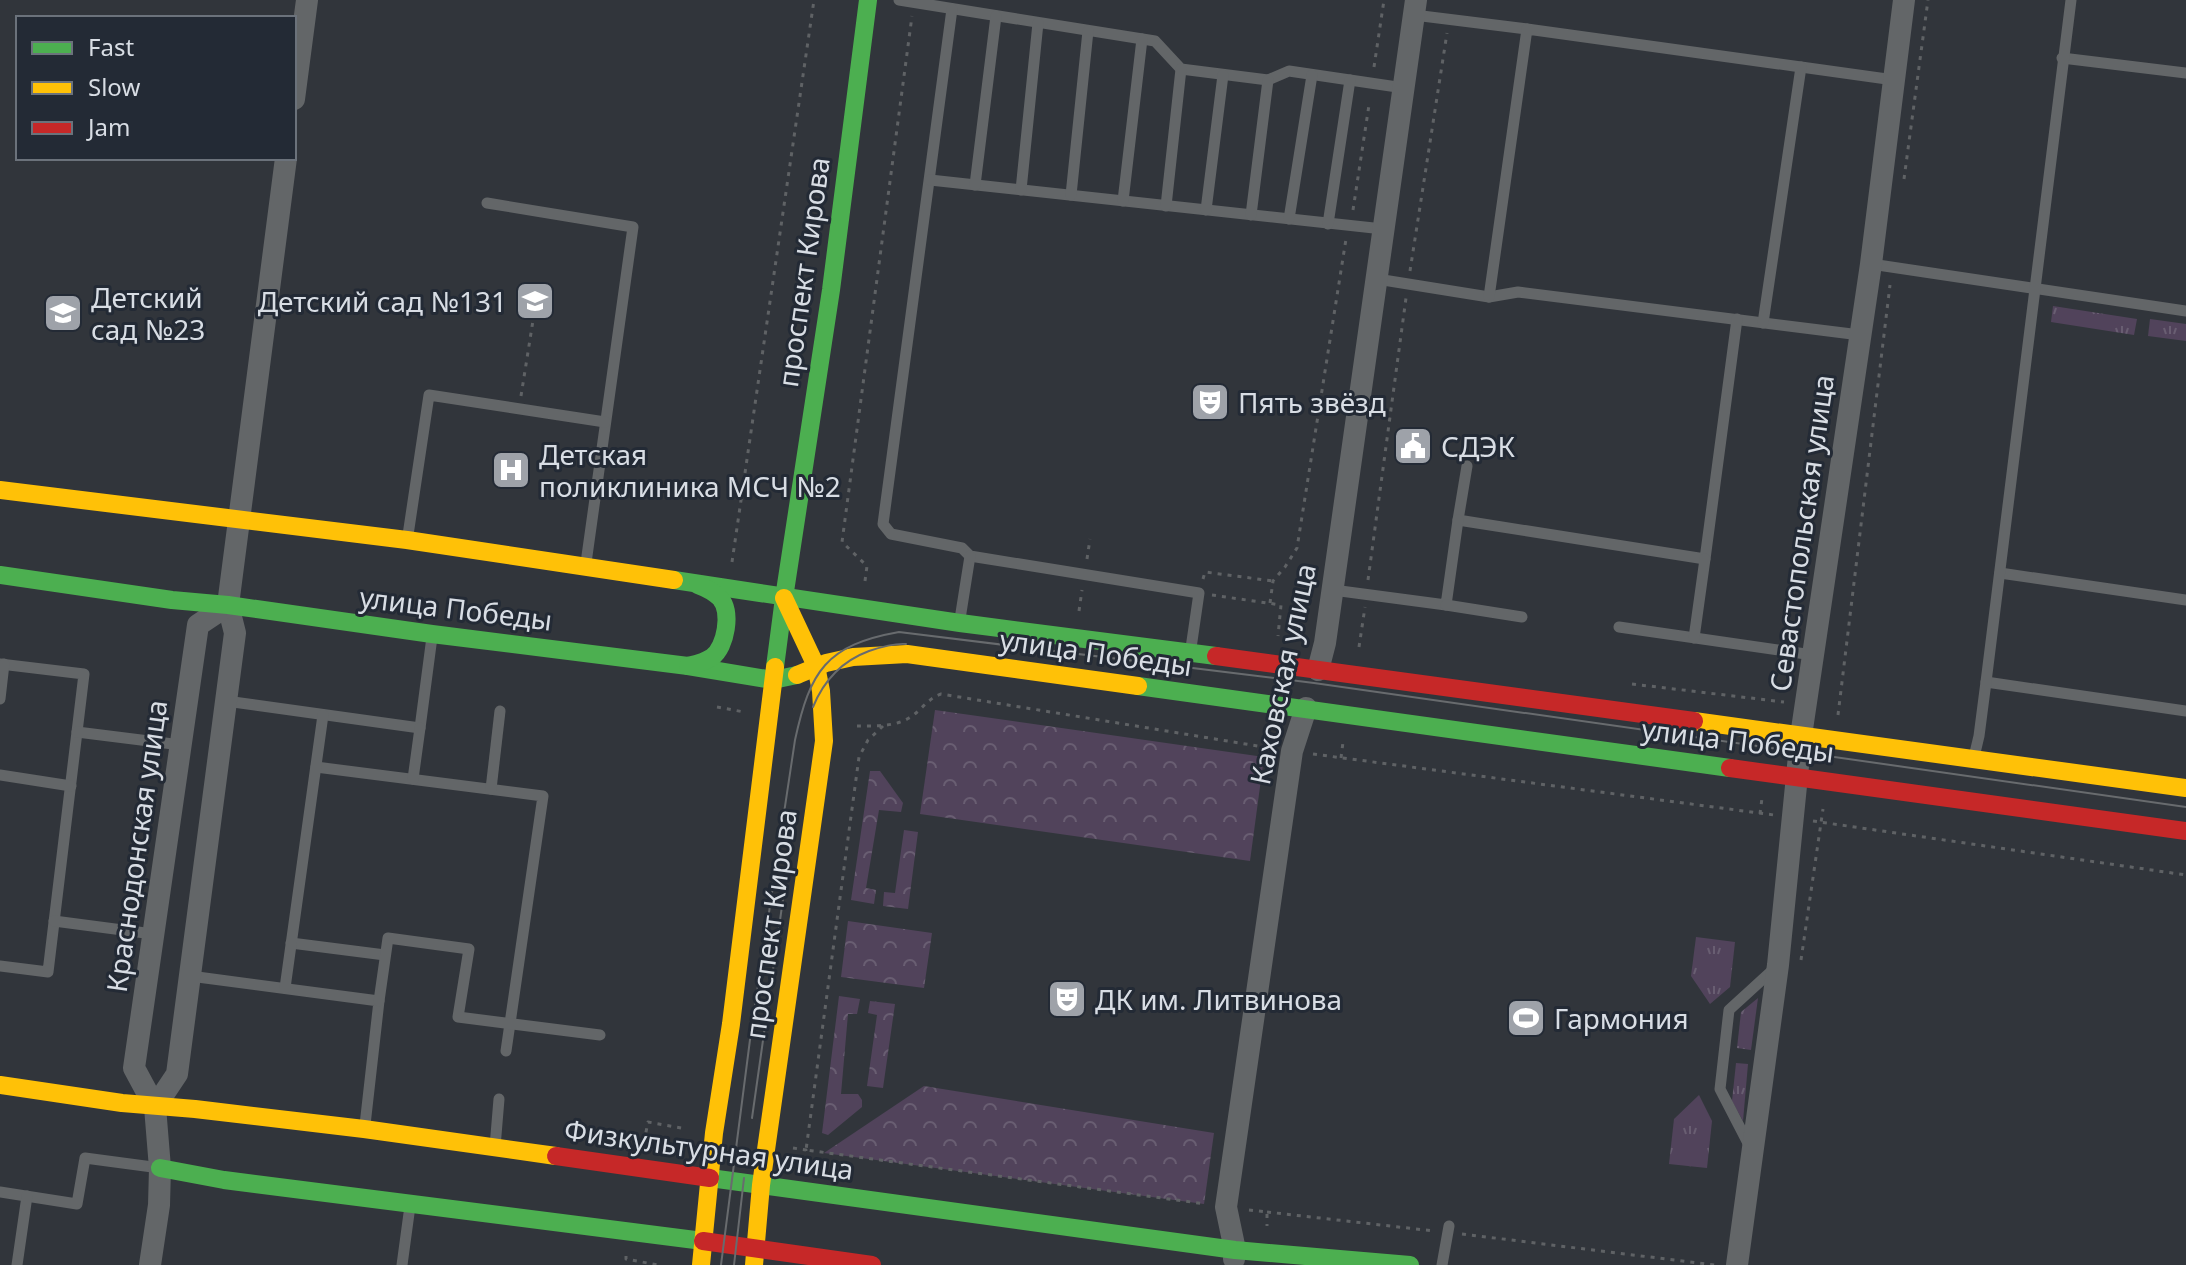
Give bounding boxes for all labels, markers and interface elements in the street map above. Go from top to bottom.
legend [16,16,296,160]
text: Fast [88,30,134,63]
text: Slow [88,70,140,103]
text: Jam [86,110,130,143]
street label: проспект Кирова [768,155,838,389]
place label: Детский сад №23 [91,278,205,348]
school or university icon: Детский сад №131 [514,280,556,322]
place label: Детский сад №131 [258,282,507,320]
school or university icon: Детский сад №23 [42,292,84,334]
street label: Севастопольская улица [1760,372,1842,694]
theatre icon: Пять звёзд [1189,381,1231,423]
place label: Пять звёзд [1238,383,1386,421]
public building icon: СДЭК [1392,425,1434,467]
place label: СДЭК [1441,427,1515,465]
place label: Детская поликлиника МСЧ №2 [539,435,841,505]
hospital icon: Детская поликлиника МСЧ №2 [490,449,532,491]
street label: Каховская улица [1240,560,1324,788]
street label: улица Победы [357,577,555,639]
street label: улица Победы [997,620,1195,684]
street label: Краснодонская улица [97,697,175,995]
street label: улица Победы [1639,709,1837,771]
street label: проспект Кирова [735,807,805,1041]
theatre icon: ДК им. Литвинова [1046,978,1088,1020]
place label: ДК им. Литвинова [1095,980,1342,1018]
sports icon: Гармония [1505,997,1547,1039]
place label: Гармония [1554,999,1689,1037]
street label: Физкультурная улица [562,1110,856,1188]

